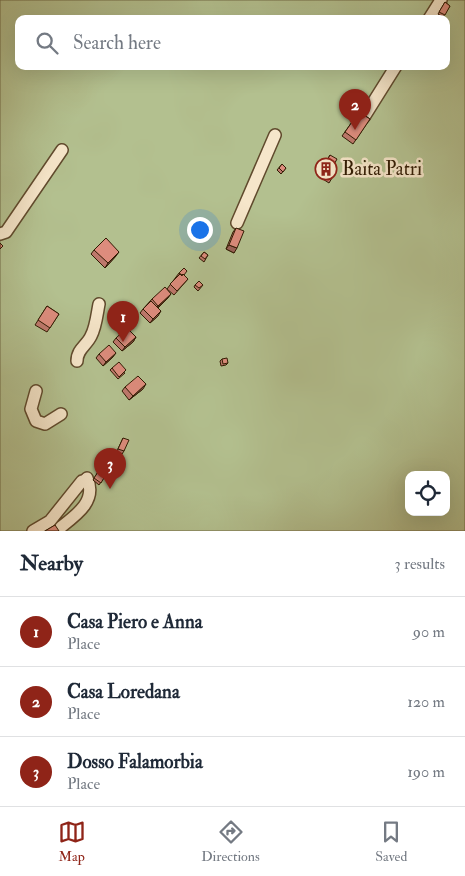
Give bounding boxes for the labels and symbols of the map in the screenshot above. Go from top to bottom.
pin: 2 [339,89,371,130]
building icon: Baita Patri [314,157,338,181]
place label: Baita Patri [342,157,422,181]
your location [187,217,213,243]
pin: 1 [107,301,139,342]
pin: 3 [94,448,126,489]

